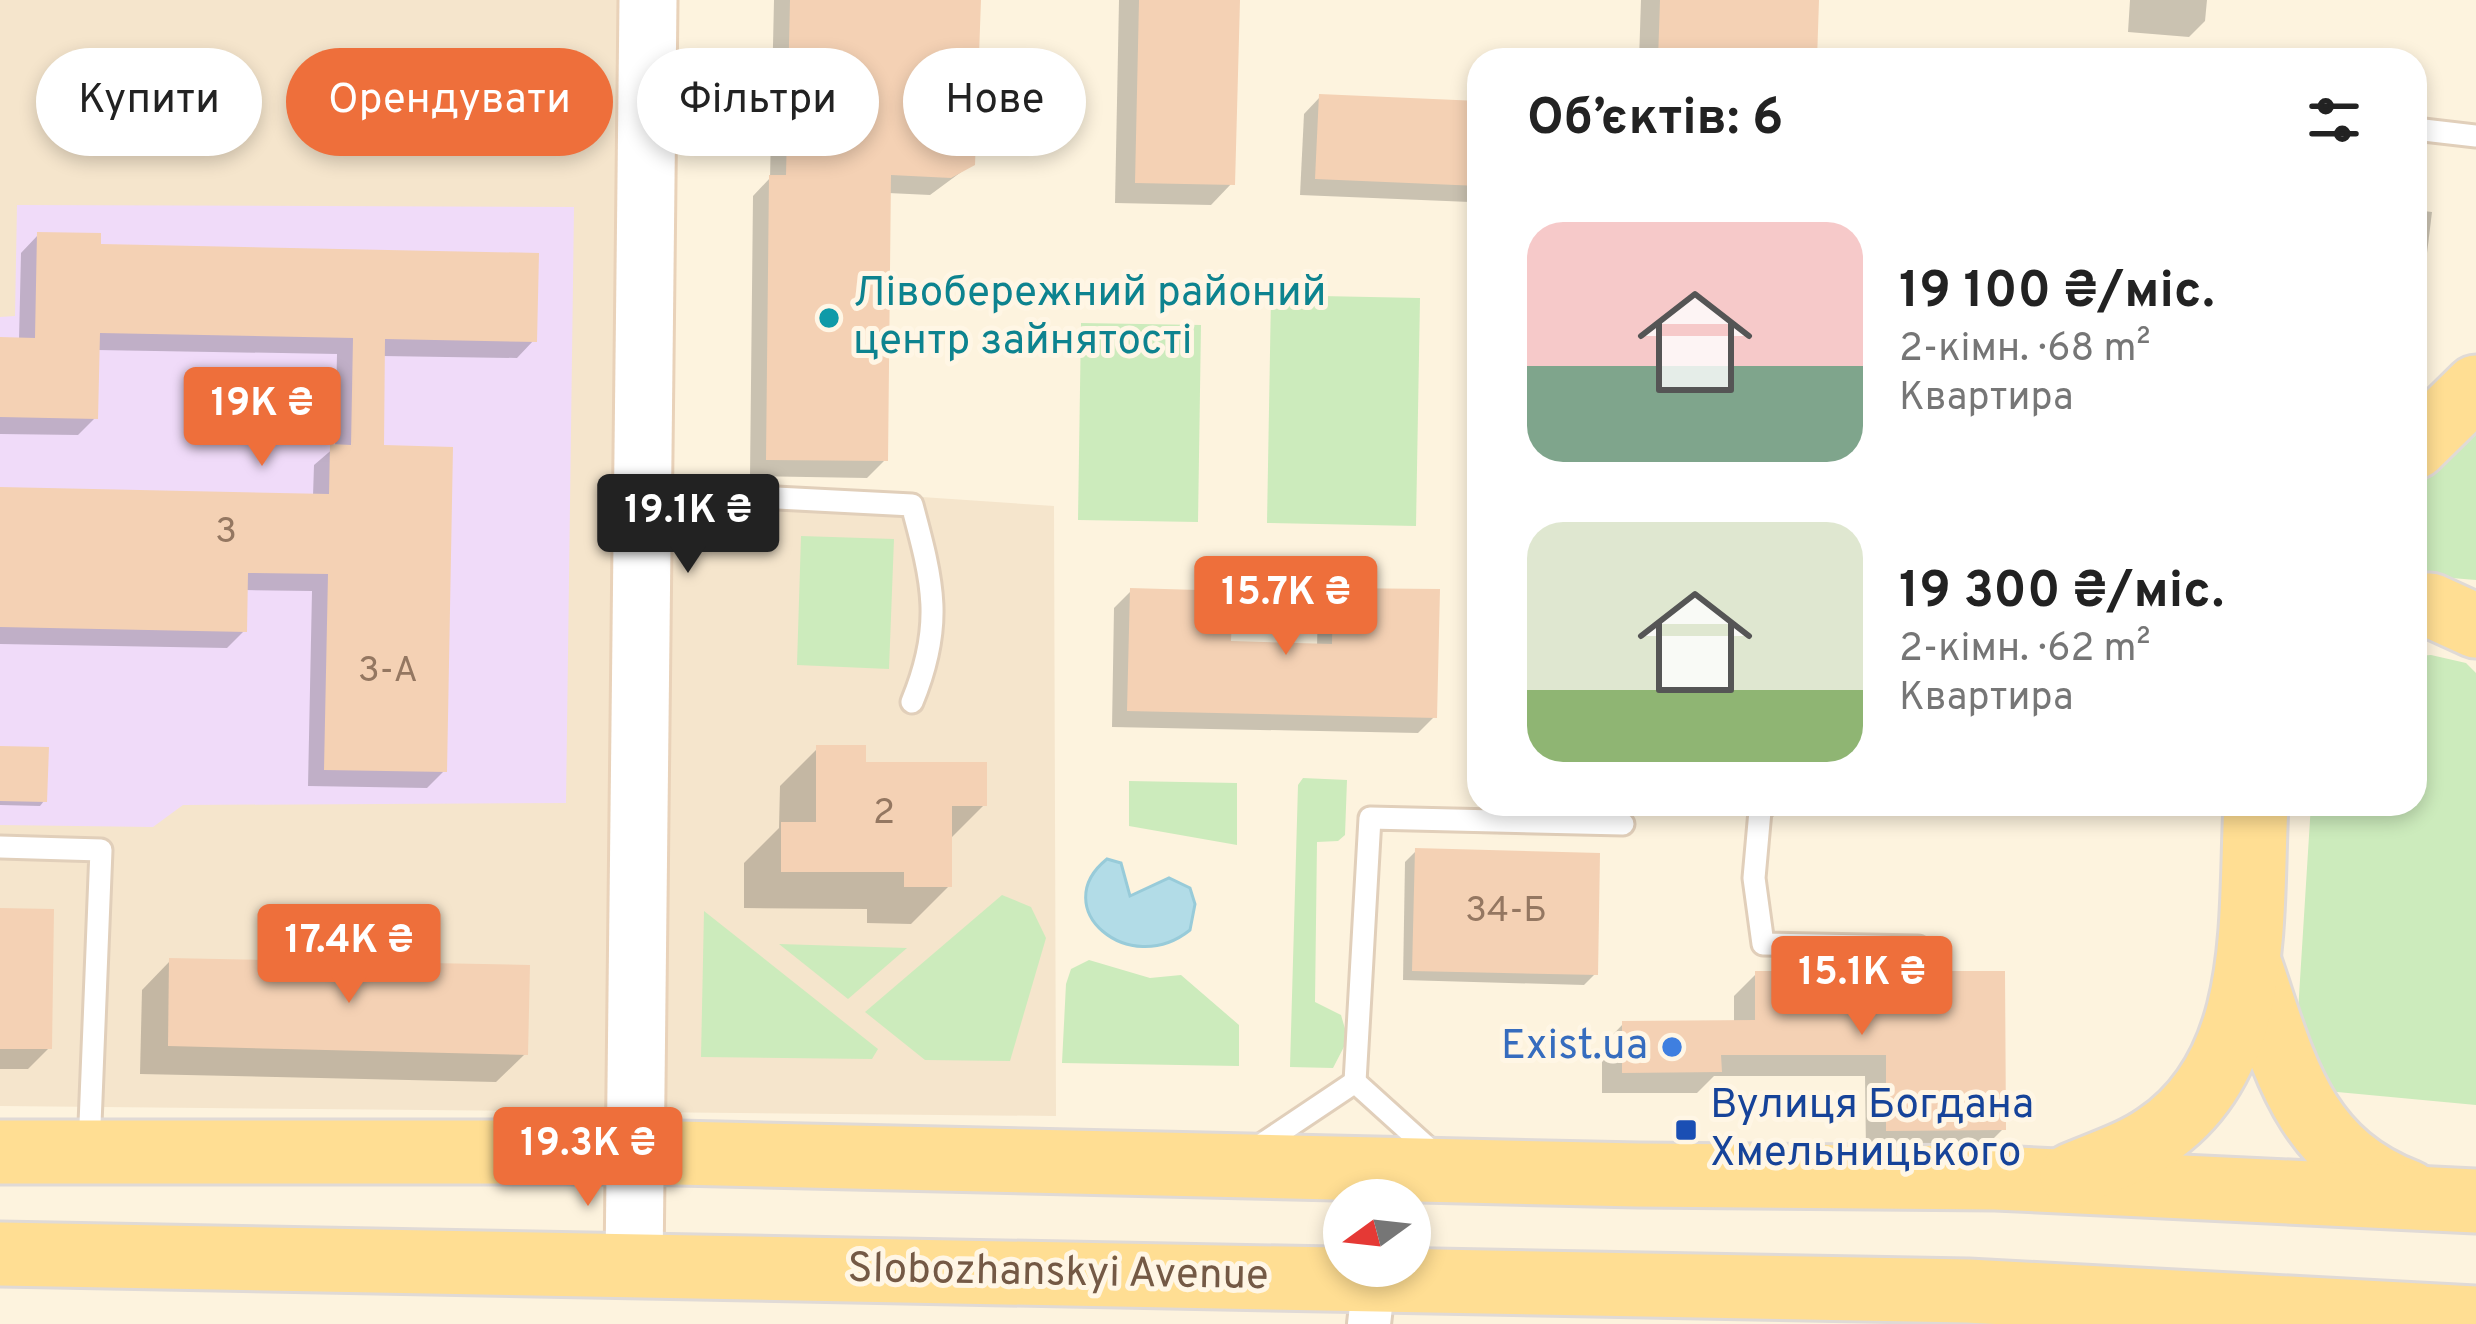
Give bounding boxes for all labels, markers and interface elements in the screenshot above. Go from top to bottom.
chip: Купити [36,48,262,156]
chip: Орендувати [286,48,613,156]
chip: Фільтри [637,48,879,156]
chip: Нове [903,48,1086,156]
icon: filters [2301,87,2367,153]
text: Об’єктів: 6 [1527,88,1783,153]
text: 19 100 ₴/міс. [1899,261,2215,326]
place label: Лівобережний районий центр зайнятості [853,268,1326,369]
icon: home [1623,270,1767,414]
marker: Лівобережний районий центр зайнятості [816,305,842,331]
text: 2-кімн. · 68 m² [1899,326,2151,375]
pin: 19K ₴ [178,367,346,469]
text: Квартира [1899,375,2073,424]
text: 19K ₴ [211,381,313,430]
pin: 19.1K ₴ [577,474,799,576]
text: 19.1K ₴ [624,488,752,537]
house number: 3 [215,510,237,556]
pin: 15.7K ₴ [1175,556,1397,658]
text: 19 300 ₴/міс. [1899,561,2224,626]
text: 15.7K ₴ [1221,570,1351,619]
icon: home [1623,570,1767,714]
text: 2-кімн. · 62 m² [1899,626,2151,675]
house number: 3-А [358,649,418,695]
text: Квартира [1899,675,2073,724]
house number: 2 [873,791,895,837]
house number: 34-Б [1465,889,1547,935]
pin: 17.4K ₴ [238,904,460,1006]
text: 17.4K ₴ [284,918,414,967]
pin: 15.1K ₴ [1751,936,1973,1038]
text: 15.1K ₴ [1798,950,1926,999]
place label: Exist.ua [1501,1021,1648,1074]
marker: Exist.ua [1659,1034,1685,1060]
place label: Вулиця Богдана Хмельницького [1710,1080,2034,1181]
pin: 19.3K ₴ [477,1107,699,1209]
marker: Вулиця Богдана Хмельницького [1673,1117,1699,1143]
text: 19.3K ₴ [520,1121,656,1170]
north arrow [1323,1179,1431,1287]
map controls [1323,1179,1431,1287]
street label: Slobozhanskyi Avenue [847,1244,1269,1304]

